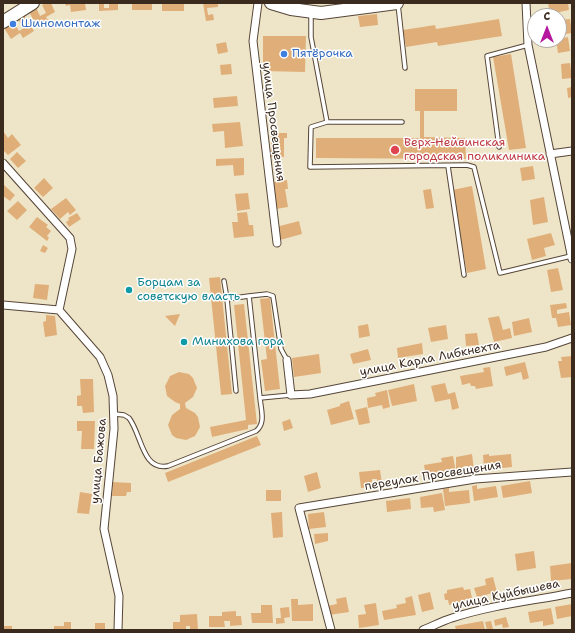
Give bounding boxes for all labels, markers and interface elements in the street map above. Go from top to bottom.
north arrow [527,8,567,48]
text: С [544,9,550,24]
place label: Шиномонтаж [21,17,100,31]
marker: Шиномонтаж [8,19,18,29]
place label: Пятёрочка [292,47,353,61]
marker: Пятёрочка [279,49,289,59]
street label: улица Просвещения [259,61,287,183]
place label: Верх-Нейвинская городская поликлиника [404,136,545,164]
marker: Верх-Нейвинская городская поликлиника [389,144,401,156]
place label: Борцам за советскую власть [137,276,240,304]
marker: Борцам за советскую власть [124,285,134,295]
place label: Минихова гора [192,335,284,349]
marker: Минихова гора [179,337,189,347]
street label: улица Карла Либкнехта [359,338,501,380]
street label: улица Бажова [88,418,110,504]
street label: переулок Просвещения [364,458,502,494]
street label: улица Куйбышева [451,577,561,613]

